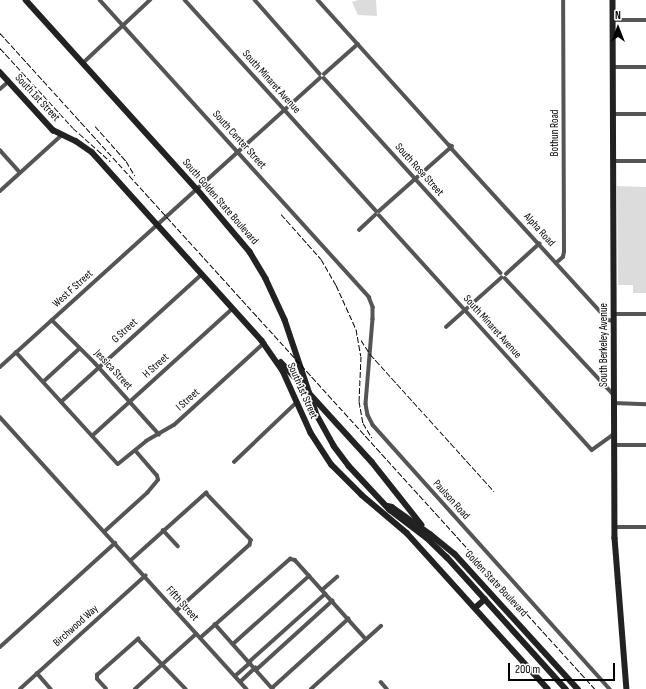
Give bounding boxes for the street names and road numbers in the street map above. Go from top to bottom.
street label: South Minaret Avenue [239,48,303,116]
street label: South 1st Street [12,72,62,124]
street label: South Center Street [209,108,269,172]
street label: Bothun Road [548,110,562,156]
street label: South Rose Street [392,141,446,199]
street label: South Golden State Boulevard [179,156,261,248]
street label: Alpha Road [521,211,557,249]
street label: West F Street [50,267,96,311]
street label: South Minaret Avenue [460,293,524,361]
street label: South Berkeley Avenue [597,303,611,387]
street label: G Street [109,316,141,346]
street label: Jessica Street [91,347,135,393]
street label: H Street [140,351,172,381]
street label: South 1st Street [284,361,320,421]
street label: I Street [173,386,203,414]
street label: Paulson Road [430,477,472,523]
street label: Golden State Boulevard [462,548,530,620]
street label: Fifth Street [163,584,201,624]
street label: Birchwood Way [51,602,101,650]

